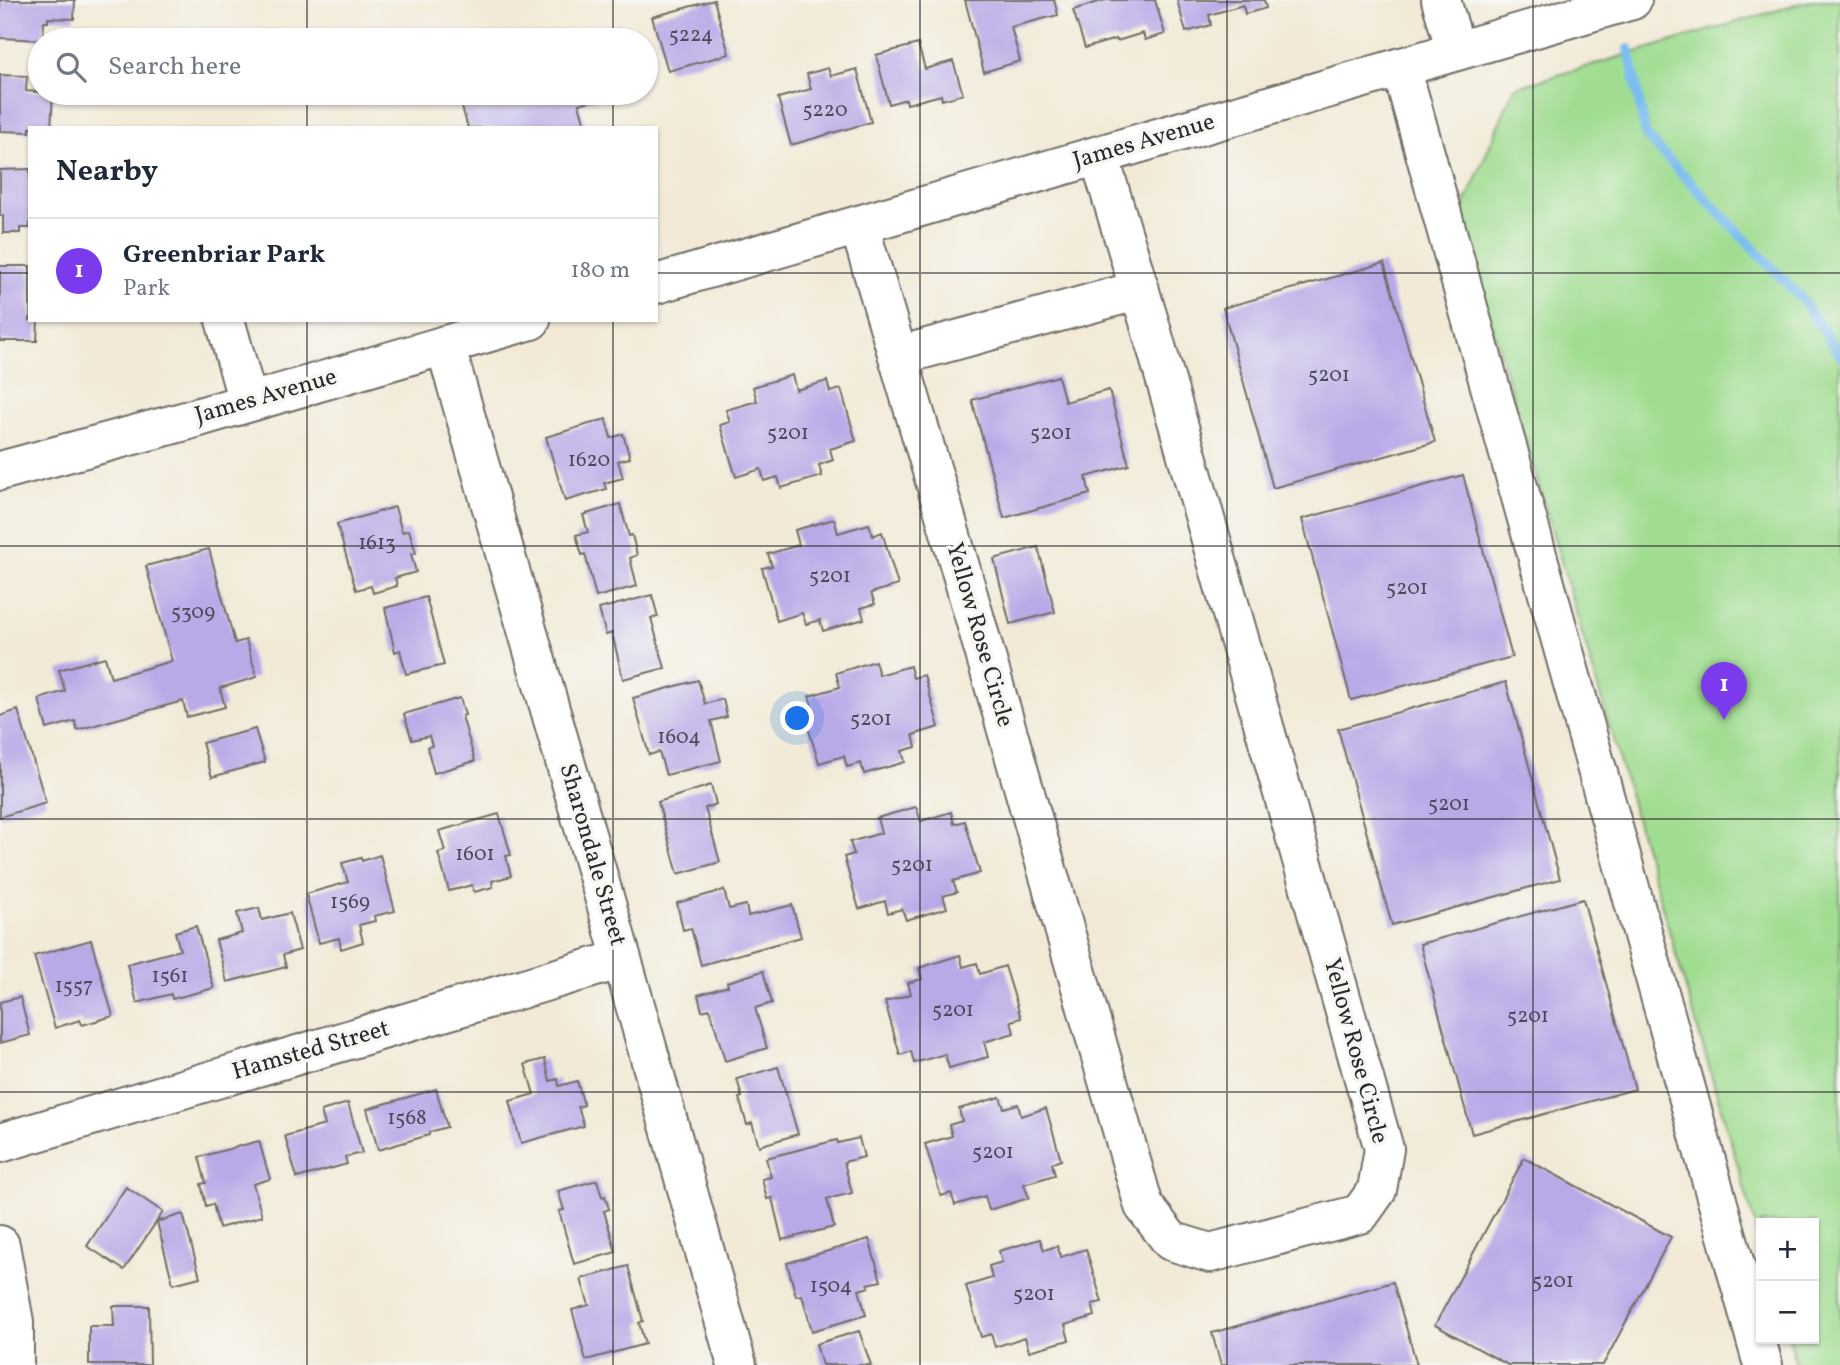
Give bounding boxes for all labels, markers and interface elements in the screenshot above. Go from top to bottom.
house number: 5224 [669,21,713,50]
search box [28,28,658,105]
icon: search [52,48,90,86]
text: Search here [108,49,241,85]
house number: 5220 [802,96,848,125]
street label: James Avenue [1069,106,1219,178]
text: Nearby [56,151,158,193]
text: Greenbriar Park [123,237,325,273]
text: 1 [74,255,84,287]
text: 180 m [571,255,630,287]
text: Park [123,273,170,305]
street label: James Avenue [191,361,341,433]
house number: 5201 [1308,361,1350,390]
house number: 5201 [767,419,809,448]
house number: 5201 [1030,419,1072,448]
house number: 1620 [568,446,610,475]
house number: 1613 [358,529,396,558]
street label: Yellow Rose Circle [936,539,1022,731]
house number: 5201 [809,562,851,591]
house number: 5201 [1386,574,1428,603]
house number: 5309 [171,598,215,627]
pin: 1 [1701,662,1747,720]
your location [780,701,814,735]
house number: 5201 [850,705,892,734]
house number: 1604 [657,723,701,752]
street label: Sharondale Street [550,760,634,950]
house number: 5201 [1428,790,1470,819]
house number: 1601 [455,840,495,869]
house number: 5201 [891,851,933,880]
house number: 1569 [330,888,370,917]
street label: Yellow Rose Circle [1314,955,1396,1147]
house number: 1561 [151,962,189,991]
house number: 1557 [55,972,93,1001]
house number: 5201 [932,996,974,1025]
house number: 5201 [1507,1002,1549,1031]
street label: Hamsted Street [228,1012,394,1090]
house number: 1568 [387,1104,427,1133]
house number: 5201 [972,1138,1014,1167]
map controls [1756,1218,1819,1344]
button: + [1756,1218,1819,1281]
house number: 5201 [1532,1267,1574,1296]
house number: 1504 [810,1272,852,1301]
house number: 5201 [1013,1280,1055,1309]
button: − [1756,1281,1819,1344]

